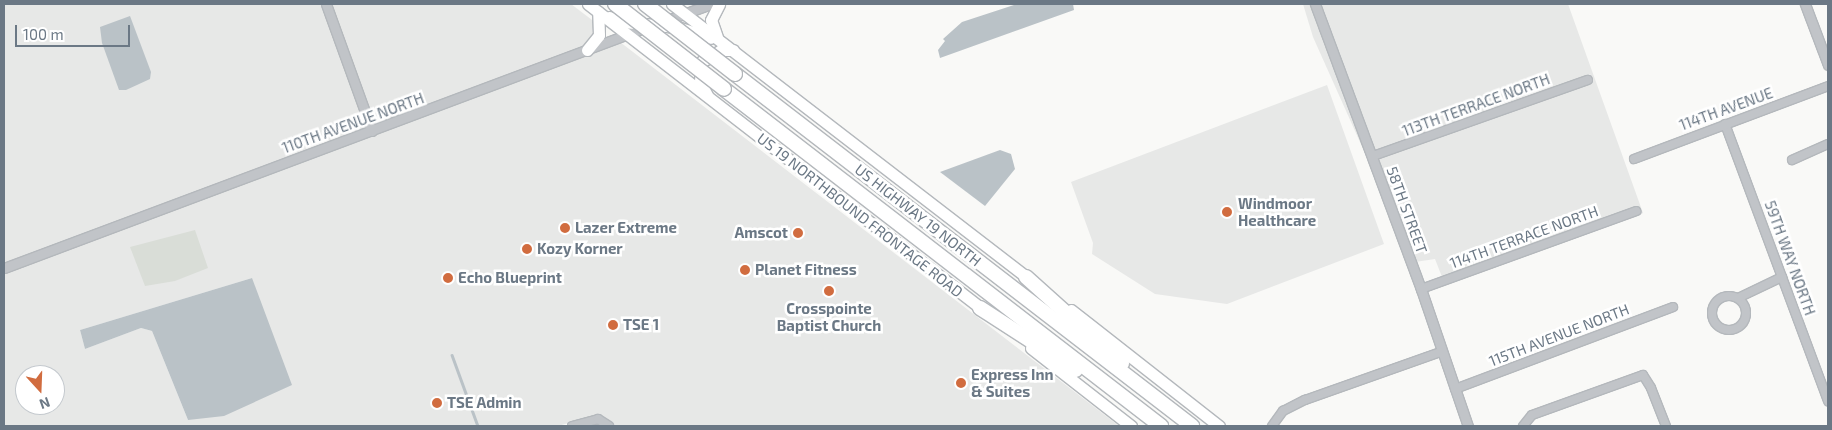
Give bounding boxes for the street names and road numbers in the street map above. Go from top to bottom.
street label: 113TH TERRACE NORTH [1400,70,1552,140]
street label: 114TH AVENUE [1677,84,1775,134]
street label: 110TH AVENUE NORTH [279,89,427,157]
street label: US 19 NORTHBOUND FRONTAGE ROAD [754,129,966,301]
street label: US HIGHWAY 19 NORTH [851,160,985,270]
street label: 58TH STREET [1383,164,1431,256]
street label: 59TH WAY NORTH [1761,198,1819,318]
street label: 114TH TERRACE NORTH [1447,202,1601,272]
street label: 115TH AVENUE NORTH [1486,300,1632,370]

